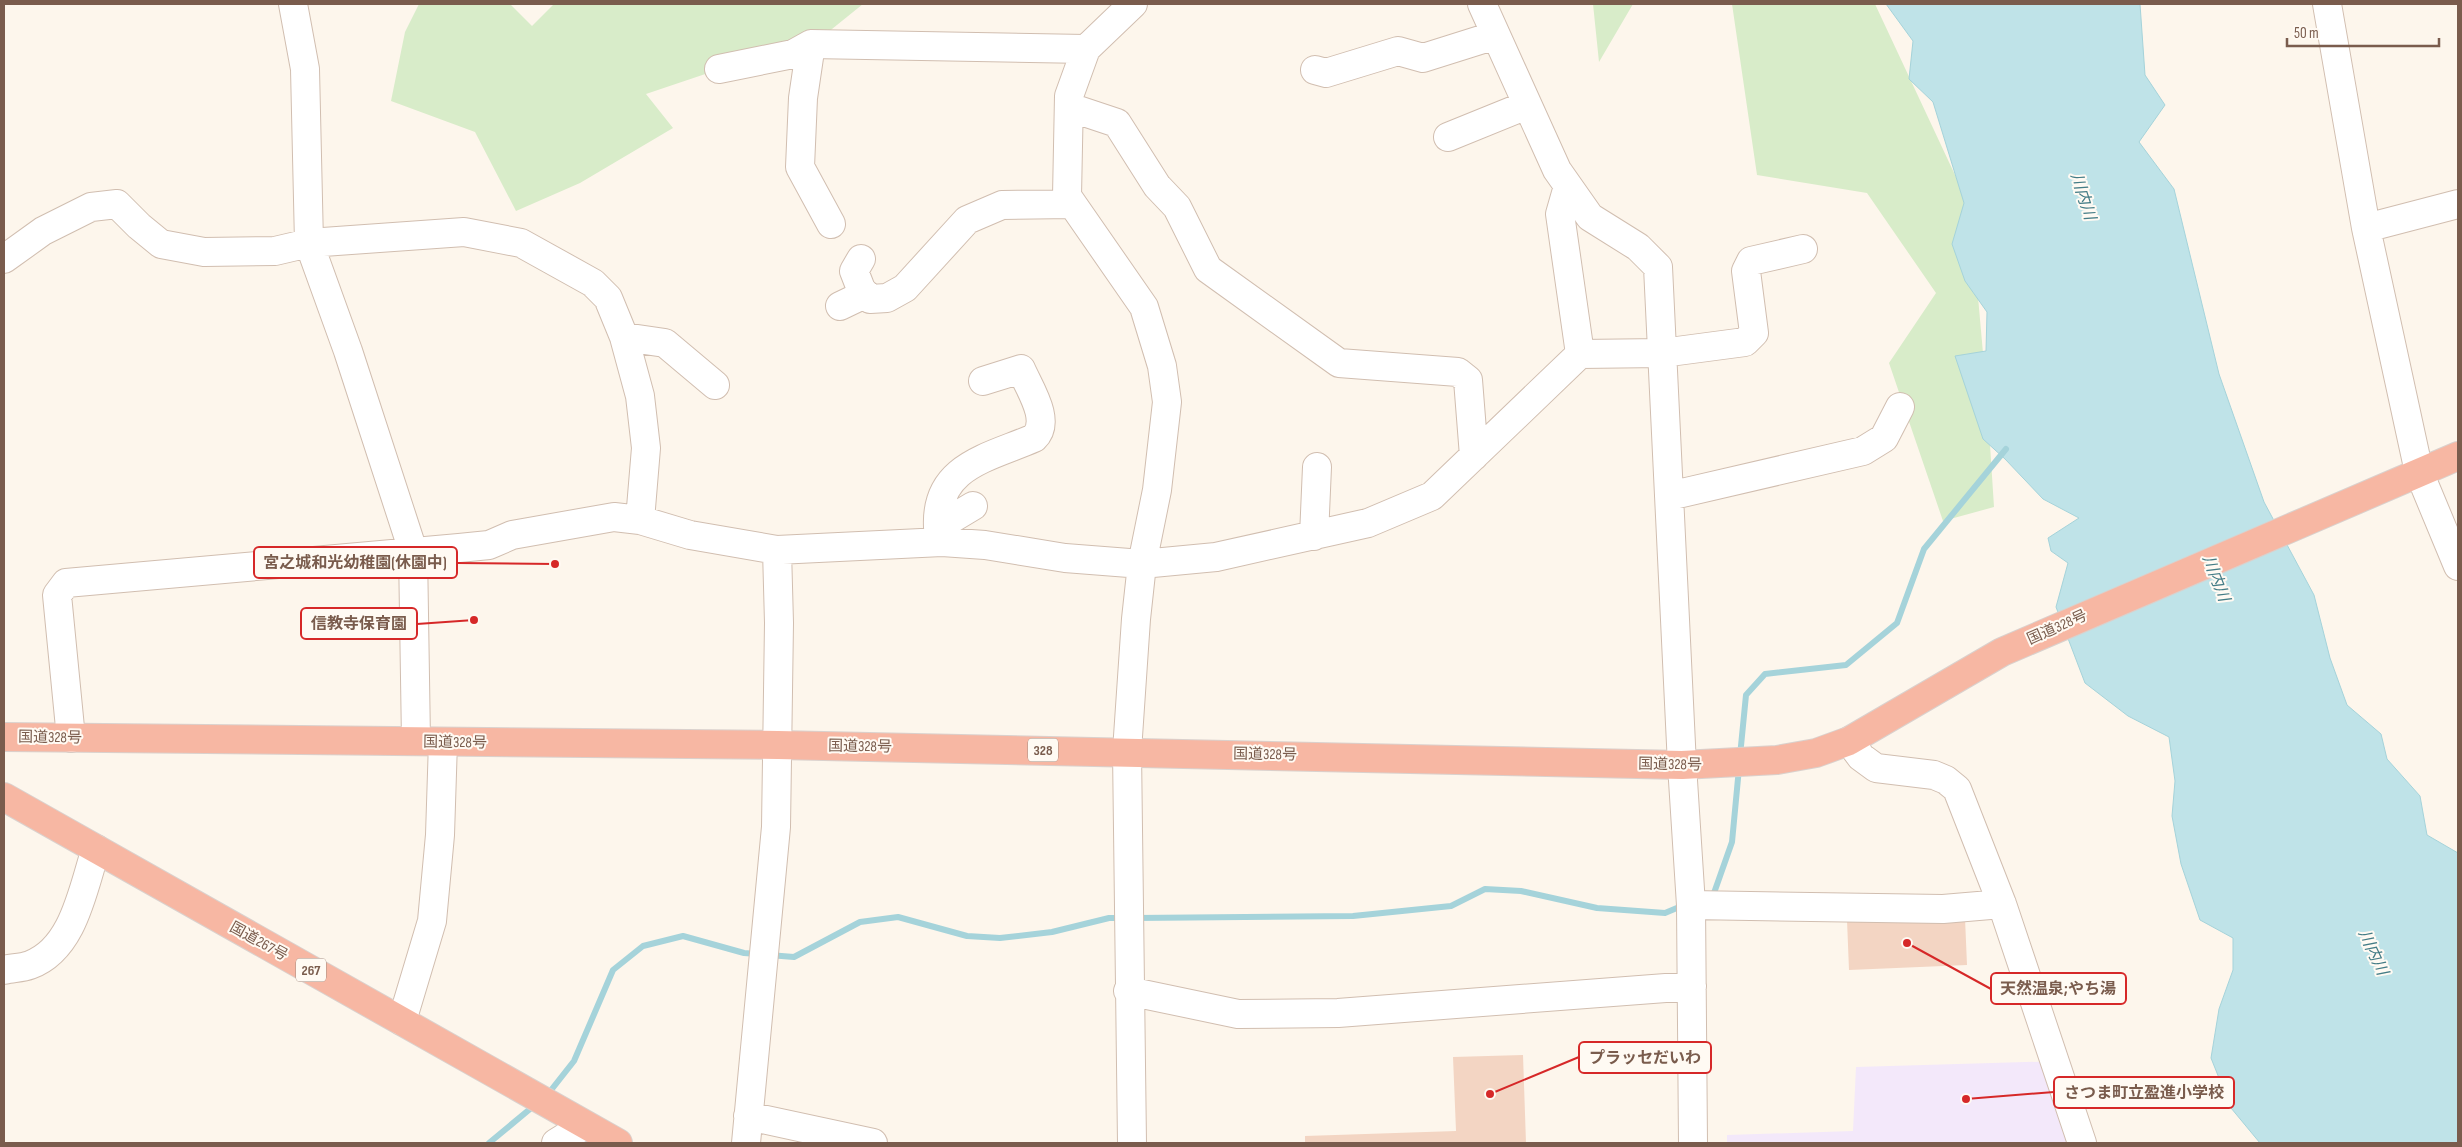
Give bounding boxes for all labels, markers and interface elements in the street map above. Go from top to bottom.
scale bar [2287,15,2440,47]
text: 50 m [2294,24,2319,43]
water label: 川内川 [2066,171,2100,224]
callout: 宮之城和光幼稚園(休園中) [254,547,457,578]
text: 宮之城和光幼稚園(休園中) [263,553,447,573]
water label: 川内川 [2198,553,2234,606]
street label: 国道328号 [2024,606,2090,649]
callout: 信教寺保育園 [301,608,417,639]
text: 信教寺保育園 [310,615,407,634]
street label: 国道328号 [18,727,82,748]
street label: 国道328号 [423,732,487,753]
street label: 国道328号 [828,736,892,757]
road number: 328 [1028,738,1058,762]
street label: 国道328号 [1233,744,1297,765]
street label: 国道328号 [1638,754,1702,775]
street label: 国道267号 [226,918,291,965]
water label: 川内川 [2354,927,2392,980]
road number: 267 [296,958,326,982]
callout: 天然温泉;やち湯 [1991,973,2126,1004]
text: 天然温泉;やち湯 [2000,979,2116,999]
callout: プラッセだいわ [1579,1042,1711,1073]
text: プラッセだいわ [1589,1049,1701,1068]
callout: さつま町立盈進小学校 [2054,1077,2234,1108]
text: さつま町立盈進小学校 [2064,1084,2224,1103]

